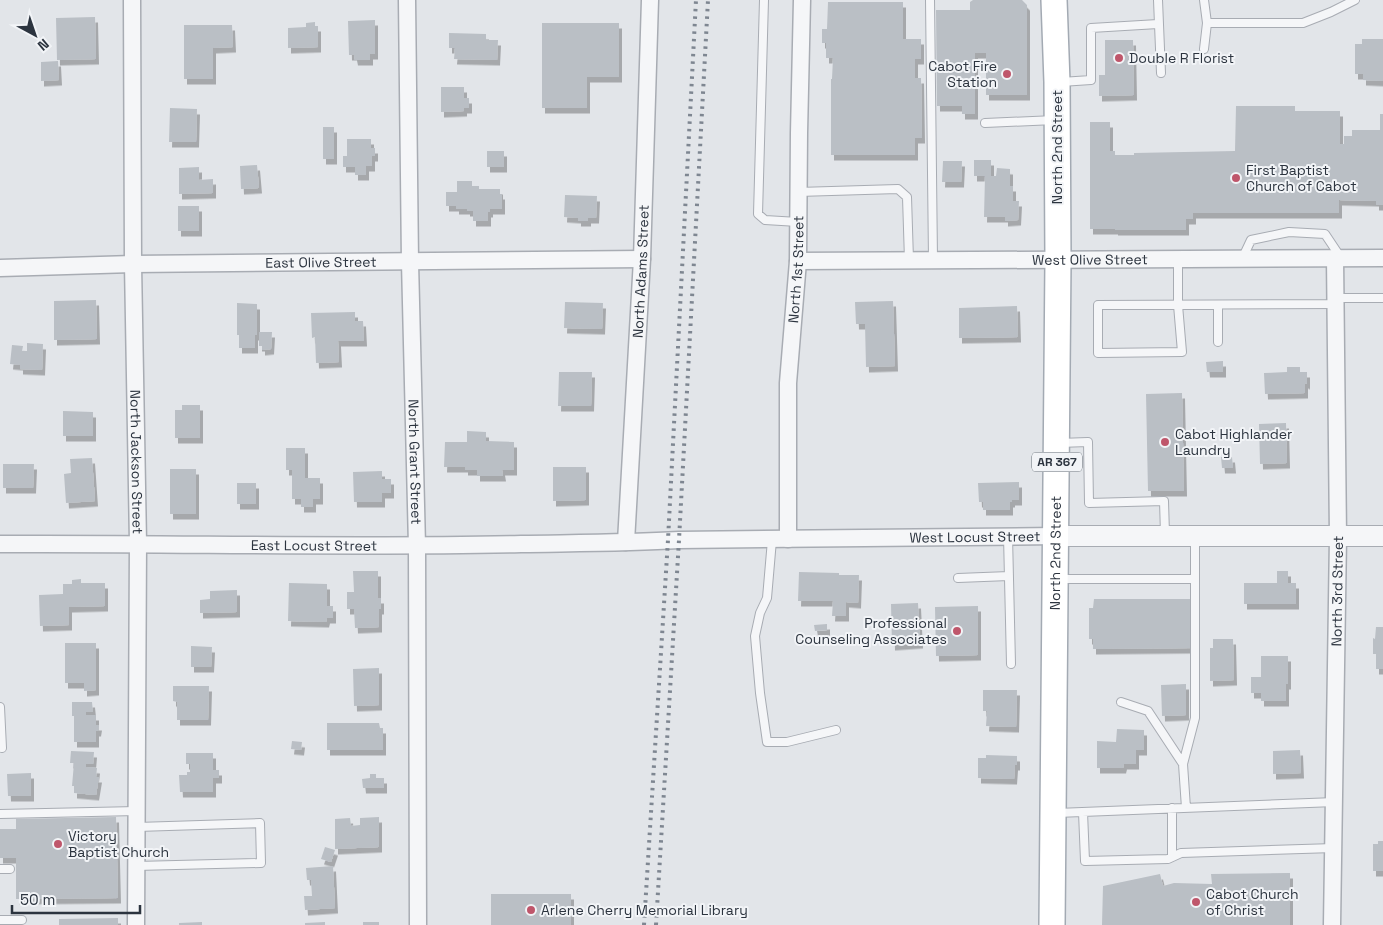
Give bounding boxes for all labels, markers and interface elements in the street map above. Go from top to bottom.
north arrow [10,10,60,60]
text: N [34,35,53,55]
place label: Double R Florist [1129,49,1234,67]
marker: Double R Florist [1113,52,1125,64]
place label: Cabot Fire Station [928,57,997,91]
marker: Cabot Fire Station [1001,68,1013,80]
street label: North 2nd Street [1048,90,1066,204]
place label: First Baptist Church of Cabot [1246,161,1357,195]
marker: First Baptist Church of Cabot [1230,172,1242,184]
street label: North Adams Street [629,204,653,339]
street label: North 1st Street [784,215,807,324]
street label: West Olive Street [1032,250,1148,269]
street label: East Olive Street [265,253,377,272]
street label: North Jackson Street [126,390,147,534]
street label: North Grant Street [404,399,425,525]
place label: Cabot Highlander Laundry [1175,425,1292,459]
marker: Cabot Highlander Laundry [1159,436,1171,448]
road number: AR 367 [1032,452,1082,472]
street label: North 2nd Street [1046,496,1065,610]
street label: West Locust Street [909,527,1040,547]
street label: North 3rd Street [1327,535,1347,647]
street label: East Locust Street [251,536,377,555]
place label: Professional Counseling Associates [795,614,947,648]
marker: Professional Counseling Associates [951,625,963,637]
place label: Victory Baptist Church [68,827,169,861]
marker: Victory Baptist Church [52,838,64,850]
scale bar [12,882,140,914]
place label: Cabot Church of Christ [1206,885,1298,919]
text: 50 m [20,890,55,909]
marker: Cabot Church of Christ [1190,896,1202,908]
place label: Arlene Cherry Memorial Library [541,901,748,919]
marker: Arlene Cherry Memorial Library [525,904,537,916]

